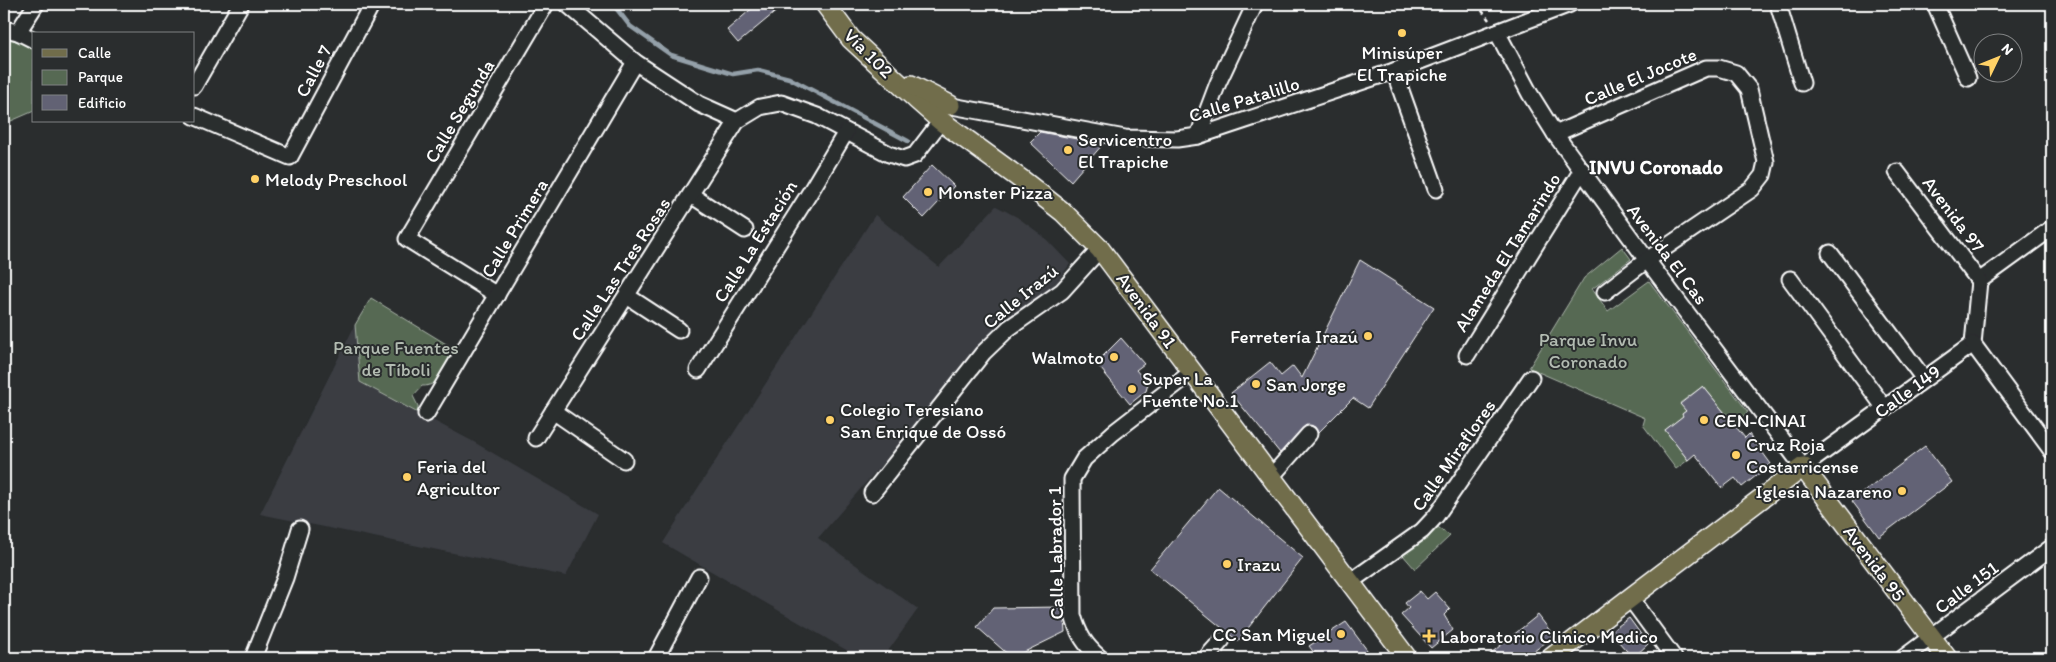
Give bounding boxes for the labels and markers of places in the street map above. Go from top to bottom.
marker: Minisúper El Trapiche [1396,27,1408,39]
place label: Minisúper El Trapiche [1357,41,1447,86]
place label: Servicentro El Trapiche [1078,128,1172,173]
marker: Servicentro El Trapiche [1062,144,1074,156]
place label: Melody Preschool [265,168,408,191]
marker: Melody Preschool [249,173,261,185]
place label: Monster Pizza [938,181,1053,204]
marker: Monster Pizza [922,186,934,198]
place label: Ferretería Irazú [1230,325,1358,348]
marker: Ferretería Irazú [1362,330,1374,342]
place label: Walmoto [1031,346,1104,369]
marker: Walmoto [1108,351,1120,363]
place label: Super La Fuente No.1 [1142,367,1239,412]
place label: San Jorge [1266,373,1346,396]
marker: San Jorge [1250,378,1262,390]
marker: Super La Fuente No.1 [1126,383,1138,395]
place label: Colegio Teresiano San Enrique de Ossó [840,398,1006,443]
place label: CEN-CINAI [1714,409,1806,432]
marker: Colegio Teresiano San Enrique de Ossó [824,414,836,426]
marker: CEN-CINAI [1698,414,1710,426]
place label: Cruz Roja Costarricense [1746,433,1859,478]
marker: Cruz Roja Costarricense [1730,449,1742,461]
place label: Feria del Agricultor [417,455,500,500]
marker: Feria del Agricultor [401,471,413,483]
place label: Iglesia Nazareno [1755,480,1892,503]
marker: Iglesia Nazareno [1896,485,1908,497]
place label: Irazu [1237,553,1281,576]
marker: Irazu [1221,558,1233,570]
place label: CC San Miguel [1212,623,1332,646]
place label: Laboratorio Clinico Medico [1440,625,1658,648]
marker: CC San Miguel [1335,628,1347,640]
marker: Laboratorio Clinico Medico [1422,629,1436,643]

